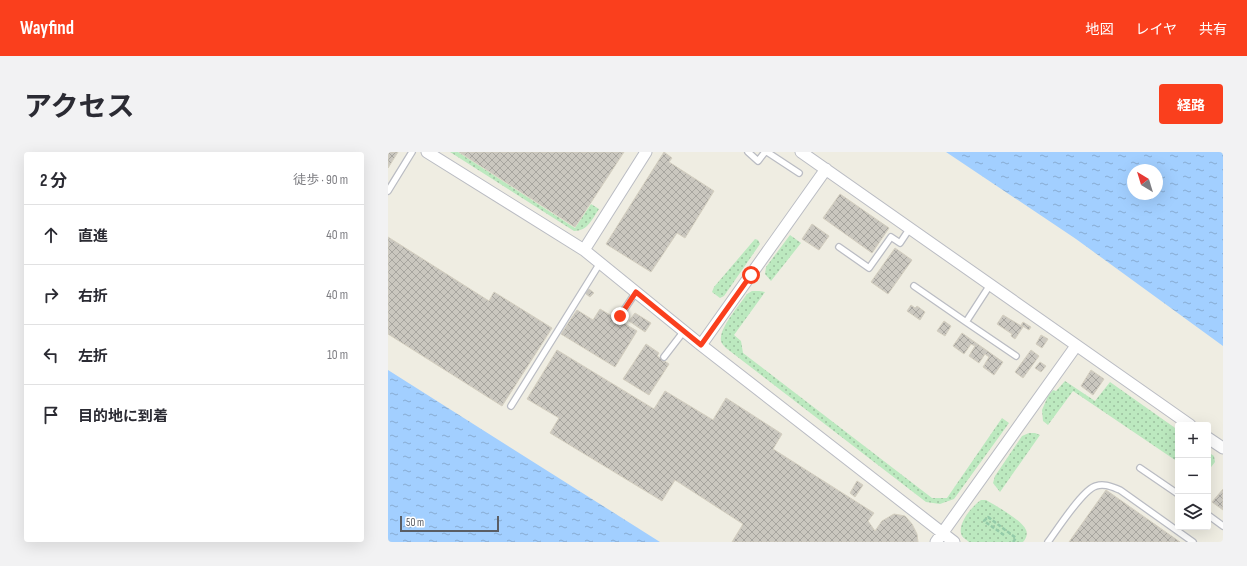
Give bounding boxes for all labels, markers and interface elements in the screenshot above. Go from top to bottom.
text: Wayfind [20,17,74,40]
text: 地図 [1085,21,1113,38]
text: レイヤ [1135,21,1177,38]
text: 共有 [1199,21,1227,38]
button: 経路 [1159,84,1223,124]
text: アクセス [24,91,135,124]
north arrow [1127,164,1163,200]
text: 2 分 [40,171,67,191]
text: 徒歩 · 90 m [293,172,348,188]
icon: ahead [40,224,62,246]
text: 直進 [78,227,108,246]
text: 40 m [326,227,348,243]
route start [742,266,760,284]
icon: right [40,284,62,306]
text: 右折 [78,287,108,306]
text: 40 m [326,287,348,303]
route end [611,307,629,325]
icon: left [40,344,62,366]
text: 左折 [78,347,108,366]
text: 10 m [327,347,348,363]
icon: arrive [40,404,62,426]
text: 目的地に到着 [78,407,168,426]
map controls [1175,422,1211,530]
button: + [1175,422,1211,458]
button: − [1175,458,1211,494]
button: layers [1175,494,1211,530]
scale bar [400,514,499,533]
text: 50 m [406,516,424,529]

